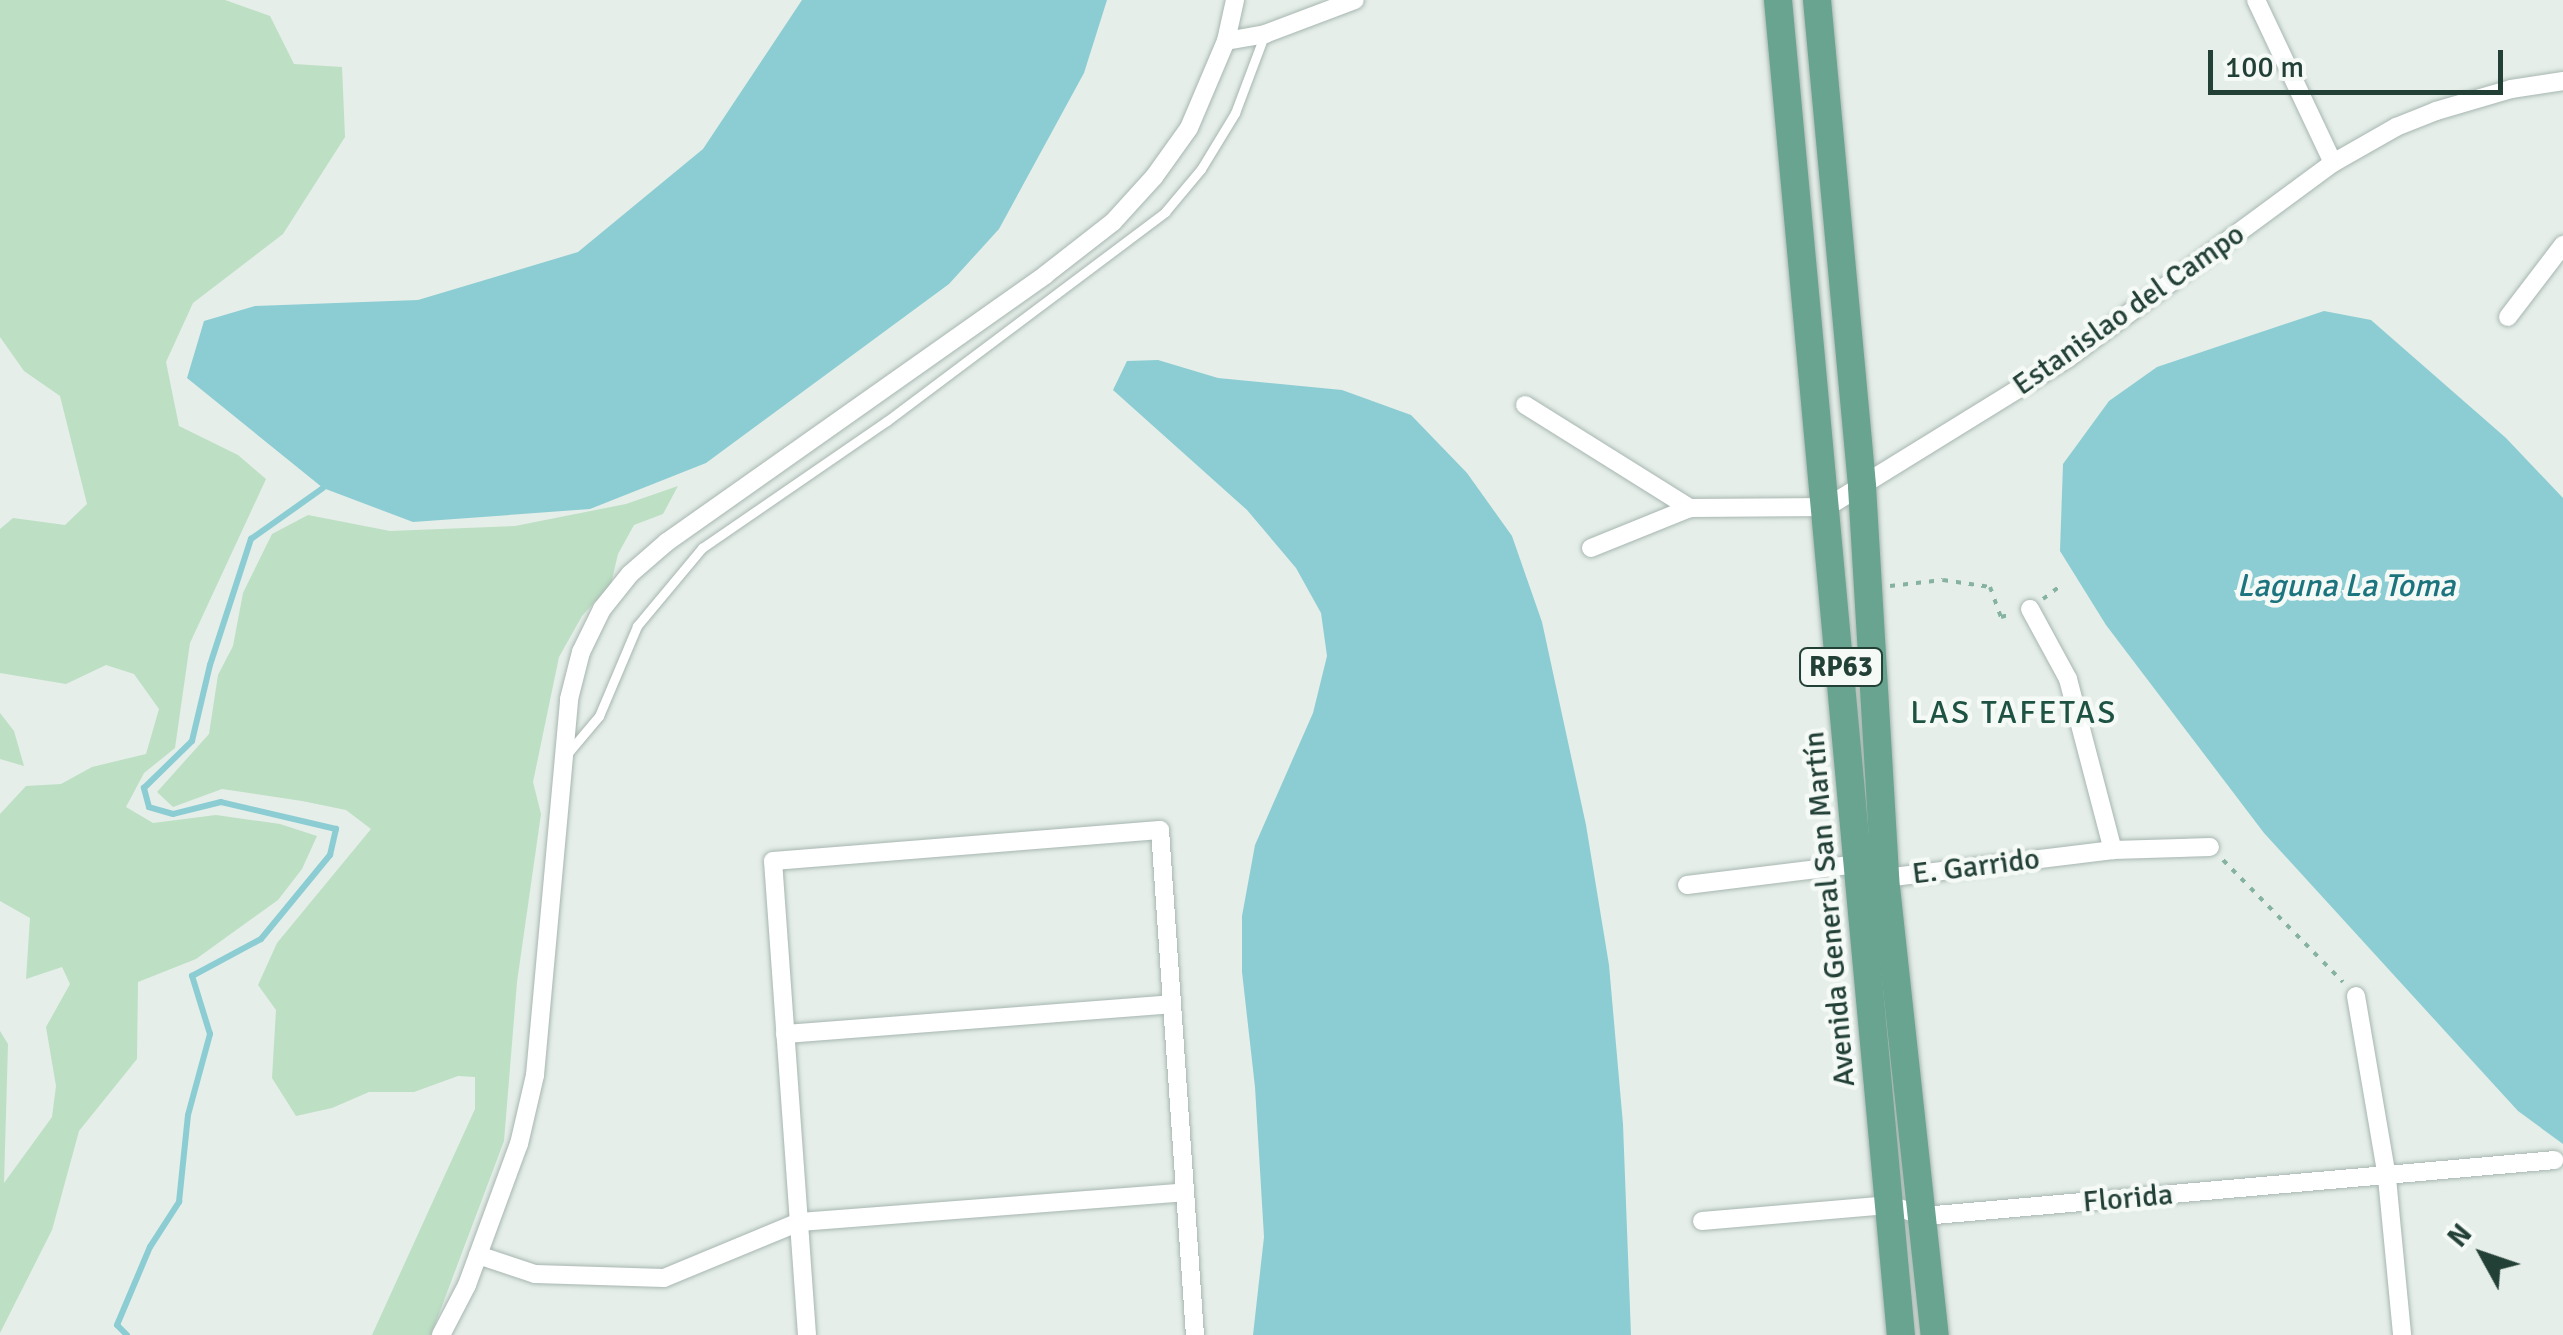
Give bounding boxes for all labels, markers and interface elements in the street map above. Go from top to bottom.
scale bar [2213,30,2508,92]
text: 100 m [2225,49,2304,86]
street label: Estanislao del Campo [2006,217,2252,403]
water label: Laguna La Toma [2237,567,2455,605]
road number: RP63 [1798,644,1884,690]
district label: LAS TAFETAS [1910,694,2118,732]
street label: Avenida General San Martín [1797,730,1863,1088]
street label: E. Garrido [1910,841,2042,893]
street label: Florida [2081,1177,2175,1221]
north arrow [2433,1205,2533,1305]
text: N [2441,1217,2479,1254]

